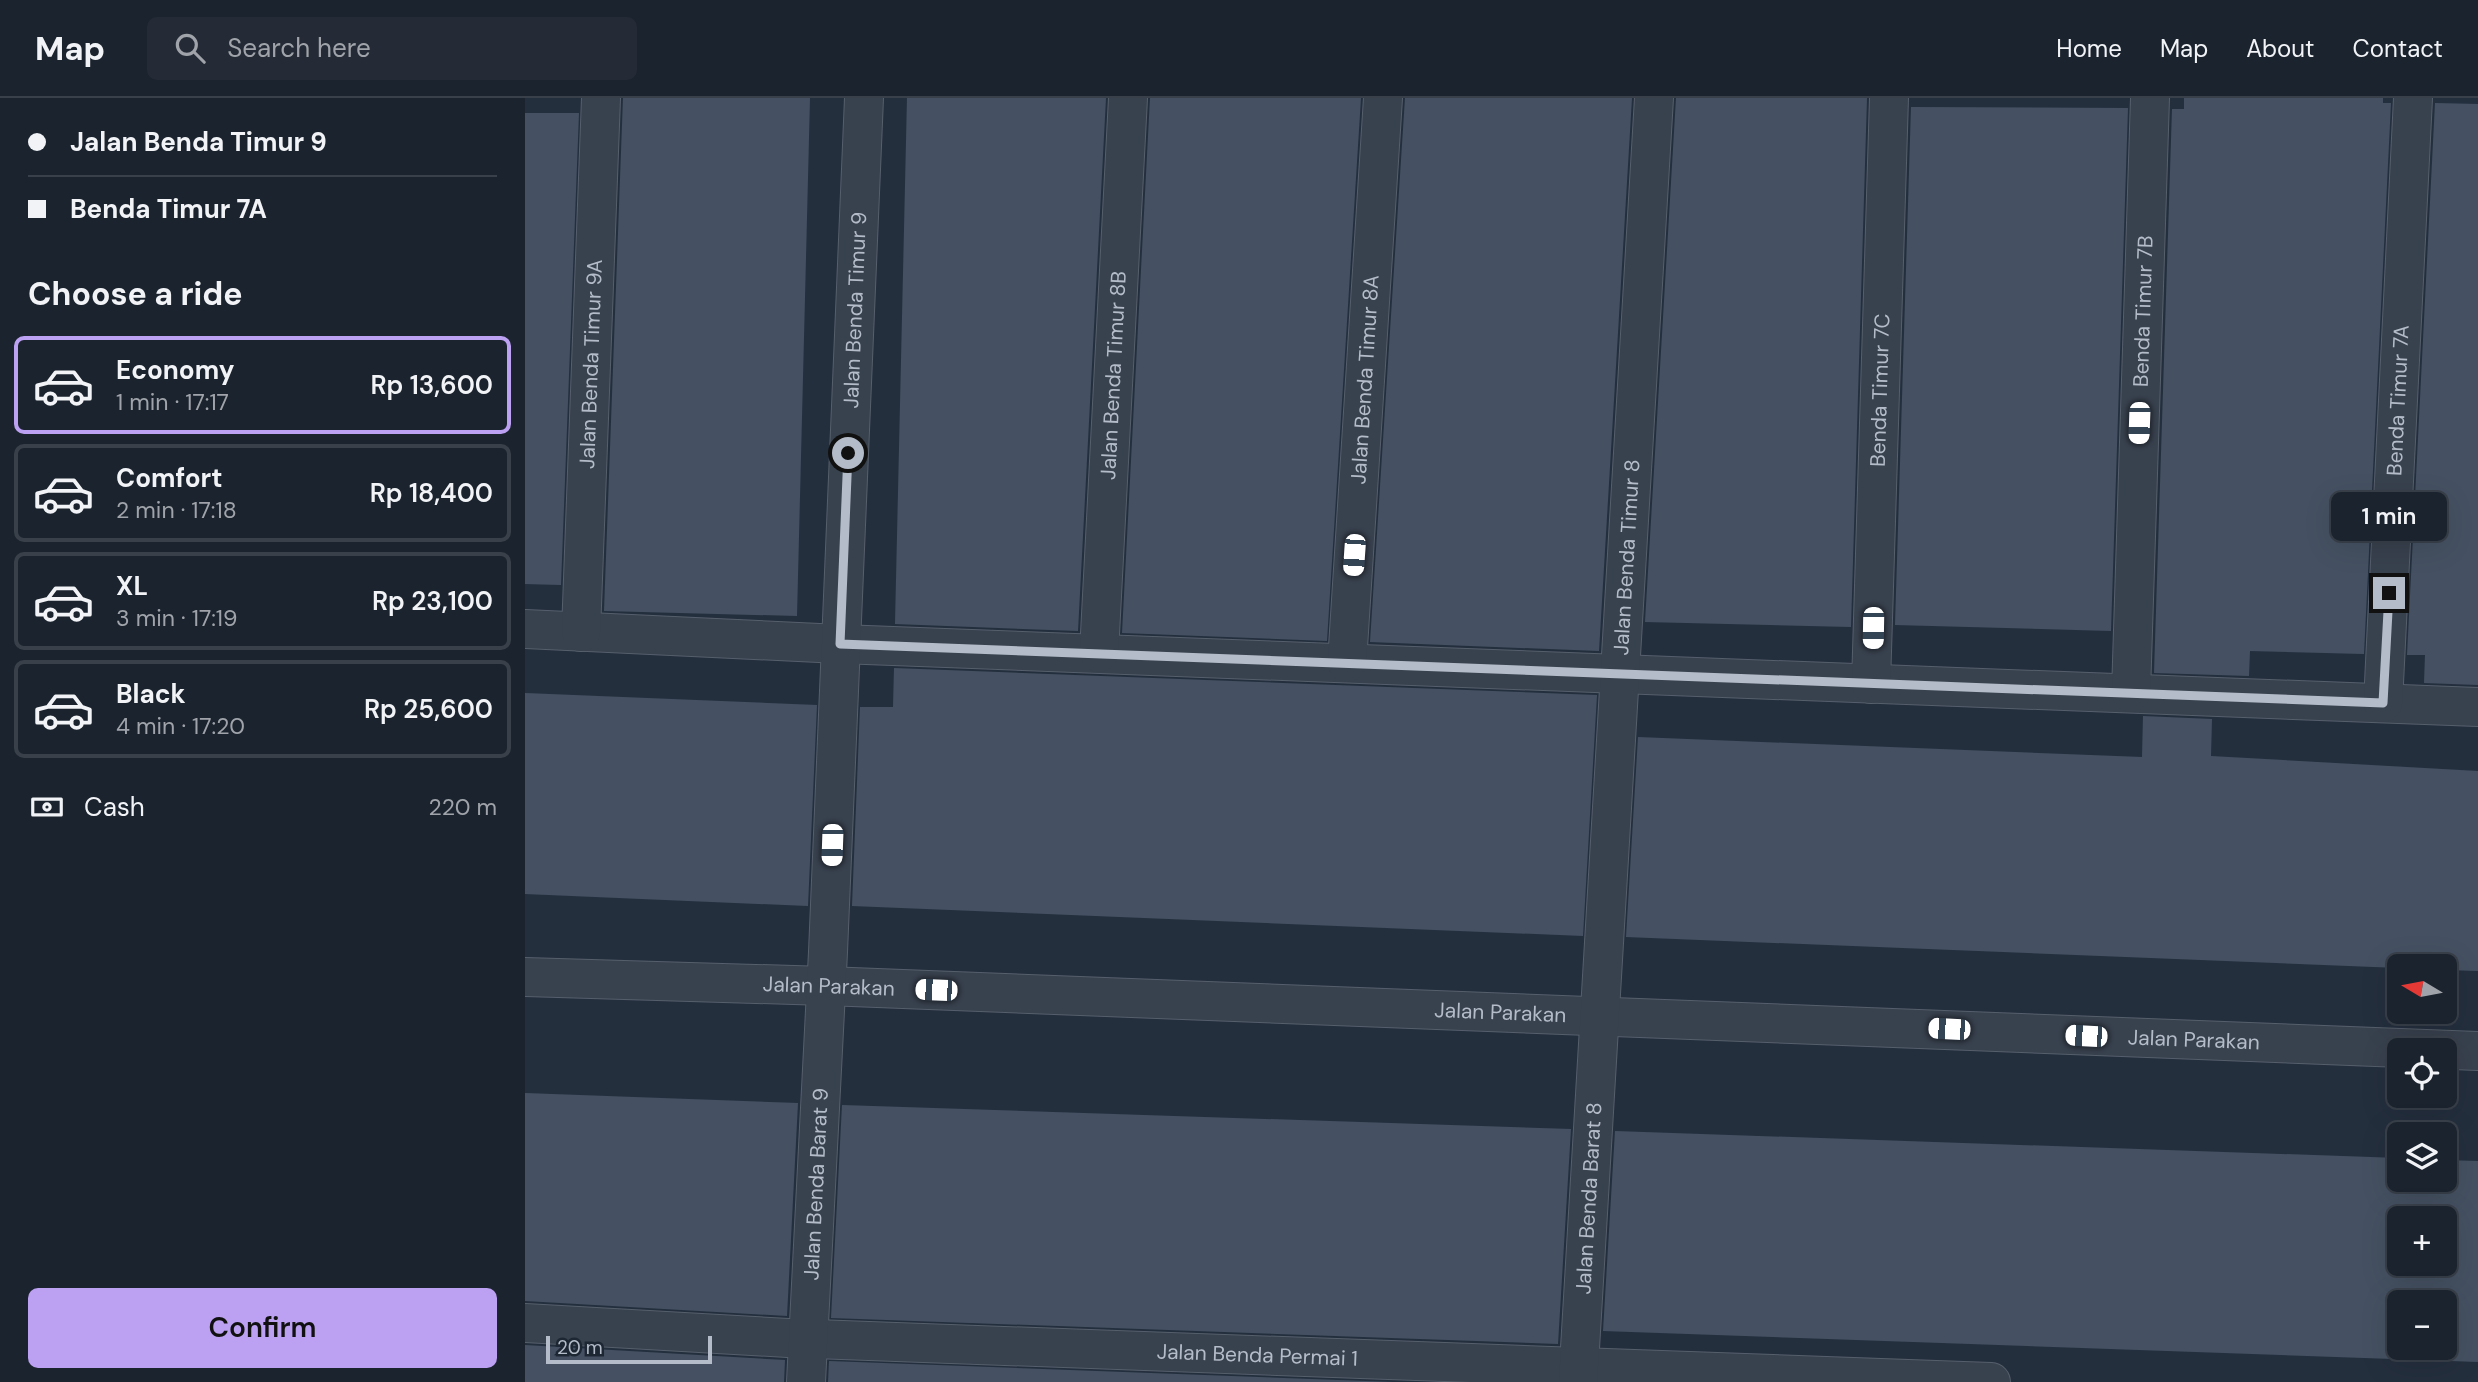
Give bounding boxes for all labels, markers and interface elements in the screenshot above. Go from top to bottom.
search box [147,17,637,80]
text: Map [35,27,105,70]
icon: search [171,29,209,67]
text: Search here [227,31,371,65]
text: Home [2056,33,2122,64]
text: Map [2160,33,2208,64]
text: About [2246,33,2315,64]
text: Contact [2353,33,2443,64]
text: Jalan Benda Timur 9 [70,125,327,159]
text: Benda Timur 7A [70,192,267,226]
street label: Jalan Benda Timur 9 [837,211,873,409]
street label: Benda Timur 7B [2127,235,2160,387]
street label: Jalan Benda Timur 9A [573,259,609,470]
street label: Jalan Benda Timur 8B [1094,270,1133,480]
text: Choose a ride [28,273,243,315]
street label: Jalan Benda Timur 8A [1344,274,1386,485]
street label: Benda Timur 7C [1864,313,1896,467]
street label: Benda Timur 7A [2380,324,2416,477]
text: Economy [116,353,234,387]
icon: car [32,354,95,417]
text: Rp 13,600 [370,368,493,402]
text: 1 min · 17:17 [116,387,229,417]
car [2128,402,2151,444]
route start [832,437,864,469]
street label: Jalan Benda Timur 8 [1607,459,1647,656]
text: Comfort [116,461,222,495]
icon: car [32,462,95,525]
text: Rp 18,400 [370,476,493,510]
callout: 1 min [2331,491,2447,540]
text: 2 min · 17:18 [116,495,237,525]
text: 1 min [2362,501,2416,531]
car [1343,533,1366,577]
text: XL [116,569,148,603]
icon: car [32,570,95,633]
route end [2373,577,2405,609]
text: Rp 23,100 [372,584,493,618]
text: 3 min · 17:19 [116,603,237,633]
car [1863,607,1884,649]
text: Black [116,677,186,711]
icon: car [32,678,95,741]
text: Rp 25,600 [364,692,493,726]
text: 4 min · 17:20 [116,711,245,741]
icon: cash [28,788,66,826]
text: Cash [84,790,145,824]
text: 220 m [428,792,497,822]
car [821,824,844,866]
north arrow [2387,954,2457,1024]
map controls [2387,954,2457,1360]
street label: Jalan Parakan [762,970,895,1003]
car [915,979,958,1001]
street label: Jalan Parakan [1434,996,1567,1029]
car [1928,1017,1971,1041]
street label: Jalan Parakan [2127,1023,2260,1056]
car [2065,1024,2108,1048]
button: locate [2387,1038,2457,1108]
street label: Jalan Benda Barat 9 [797,1087,835,1281]
street label: Jalan Benda Barat 8 [1569,1102,1609,1295]
button: layers [2387,1122,2457,1192]
button: + [2387,1206,2457,1276]
button: Confirm [28,1288,497,1368]
button: − [2387,1290,2457,1360]
scale bar [546,1333,712,1365]
text: 20 m [557,1335,603,1360]
street label: Jalan Benda Permai 1 [1156,1337,1358,1373]

